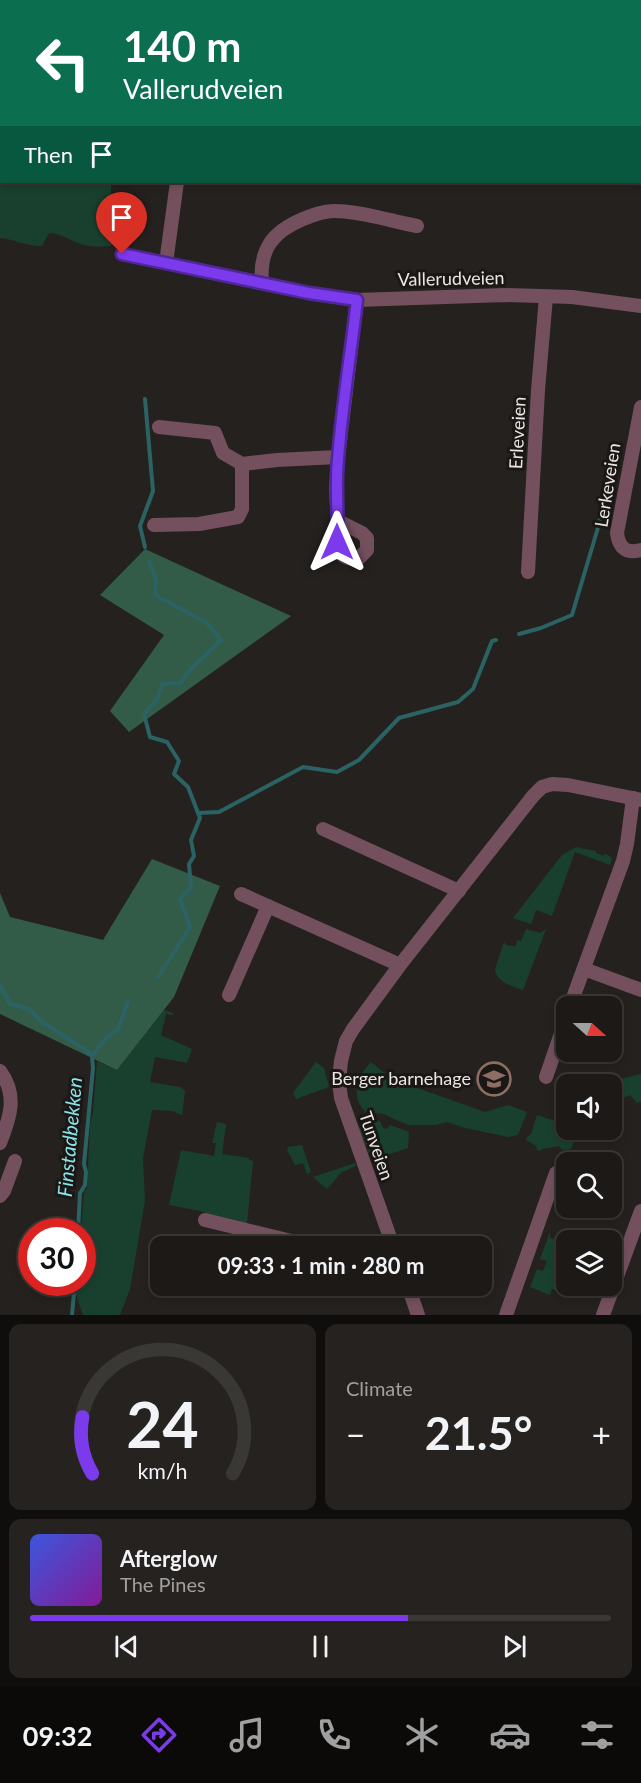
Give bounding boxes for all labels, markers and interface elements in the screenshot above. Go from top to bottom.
text: 140 m [123,21,241,71]
icon: left [24,24,102,102]
text: Vallerudveien [123,72,283,105]
icon: arrive [85,138,118,171]
text: Then [24,141,73,168]
pin [96,192,147,254]
icon: arrive [105,201,138,234]
street label: Vallerudveien [397,266,505,290]
street label: Erleveien [504,396,530,470]
street label: Lerkeveien [589,441,625,529]
position arrow [305,510,369,574]
north arrow [556,996,622,1062]
map controls [556,996,622,1296]
school or university icon: Berger barnehage [476,1061,512,1097]
place label: Berger barnehage [331,1067,471,1089]
button: sound [556,1074,622,1140]
water label: Finstadbekken [52,1076,86,1198]
street label: Tunveien [355,1109,399,1183]
button: search [556,1152,622,1218]
speed limit sign: 30 [18,1218,96,1296]
button: layers [556,1230,622,1296]
text: 09:33 · 1 min · 280 m [218,1252,424,1279]
text: Climate [346,1376,413,1400]
text: 24 [126,1386,199,1461]
text: 21.5° [425,1406,532,1460]
text: − [346,1414,365,1454]
text: + [592,1414,611,1454]
text: km/h [137,1458,188,1484]
text: Afterglow [120,1545,217,1572]
text: The Pines [120,1572,206,1596]
icon: previous [110,1630,143,1663]
icon: pause [304,1630,337,1663]
icon: next [498,1630,531,1663]
icon: directions [138,1714,180,1756]
icon: music [226,1714,268,1756]
icon: phone [313,1714,355,1756]
icon: climate [401,1714,443,1756]
icon: car [489,1714,531,1756]
icon: filters [576,1714,618,1756]
text: 09:32 [23,1719,92,1752]

